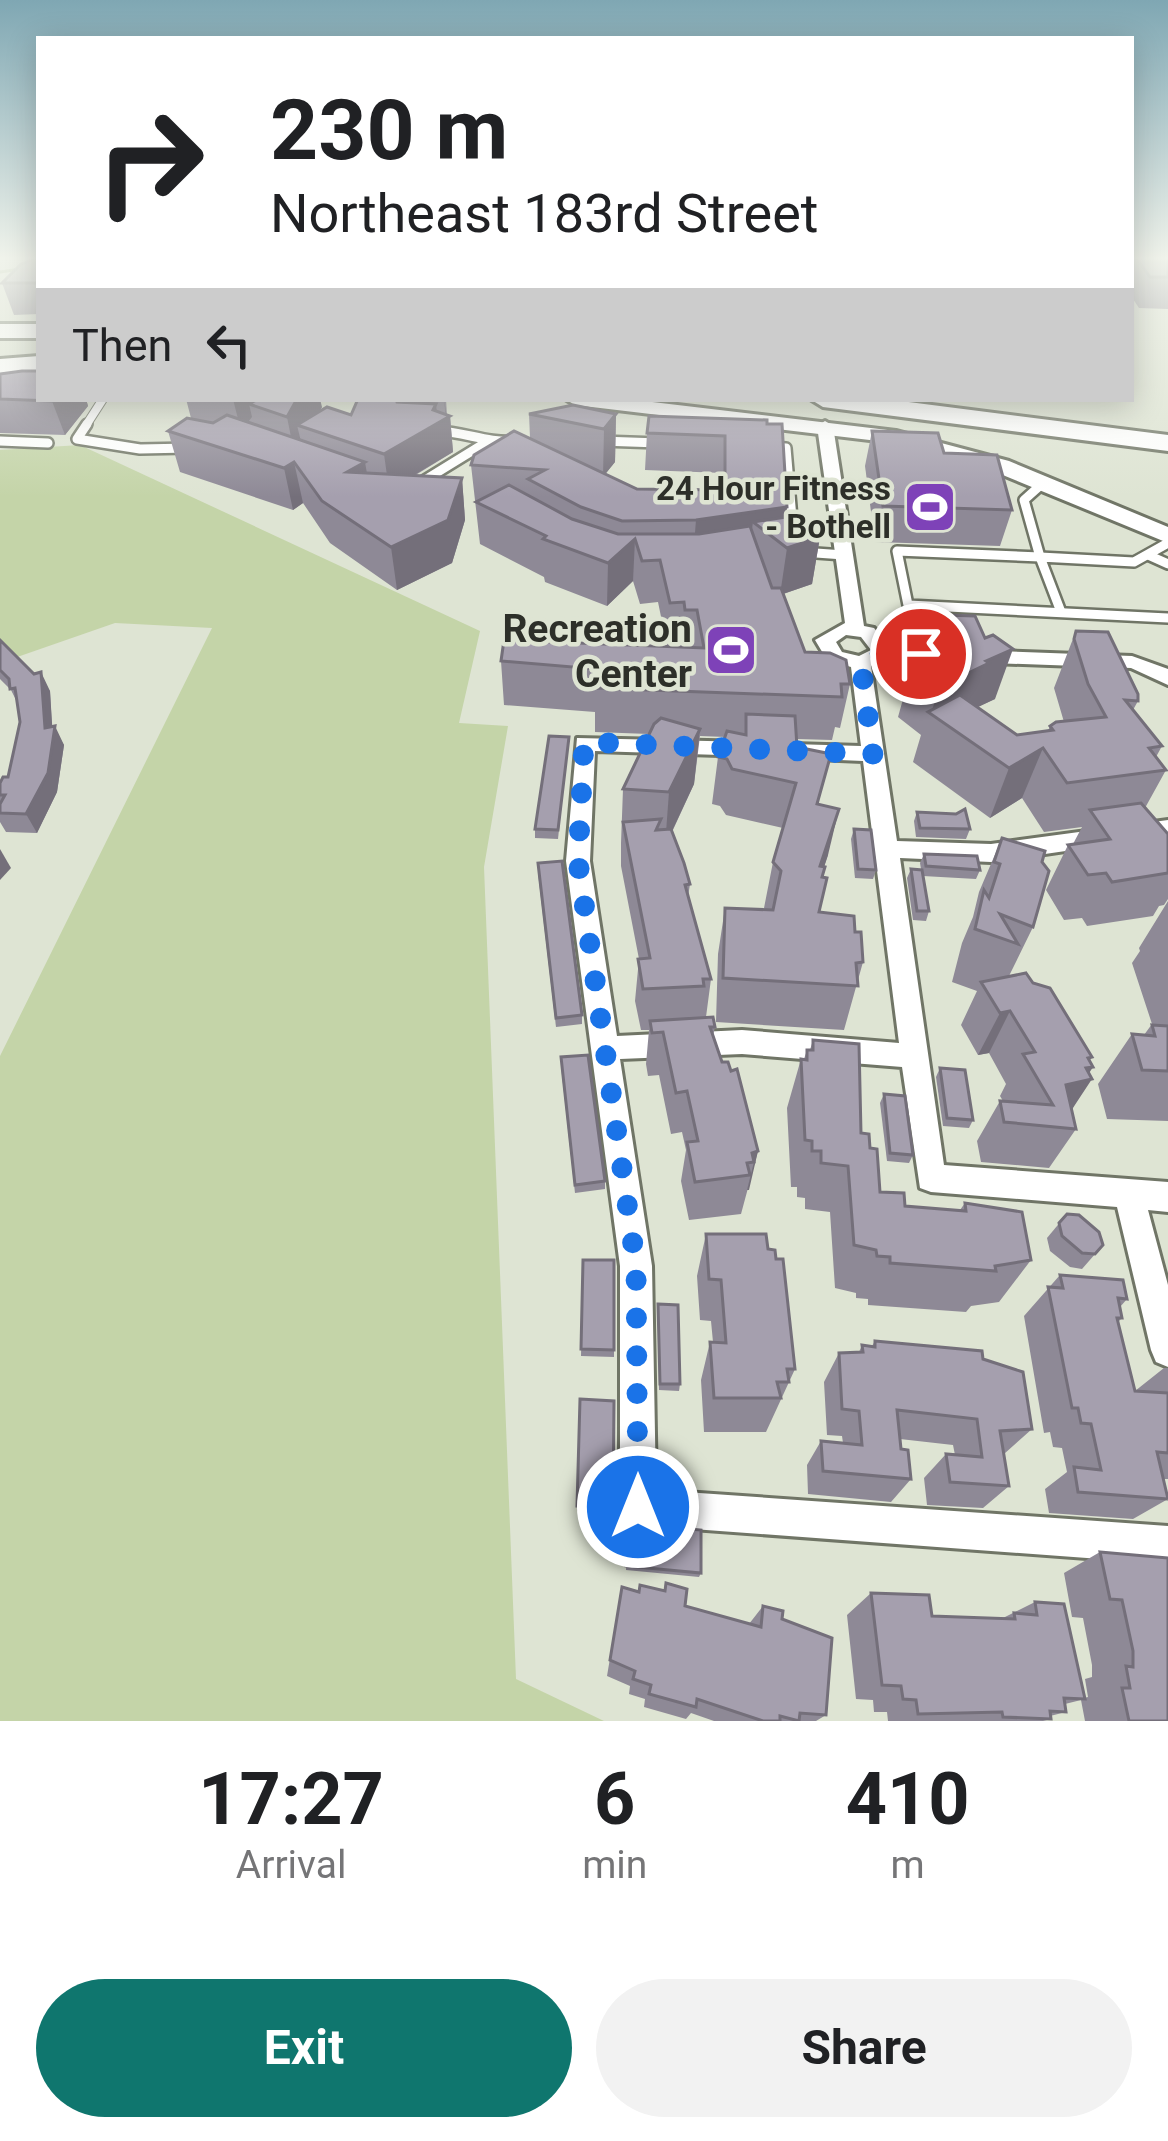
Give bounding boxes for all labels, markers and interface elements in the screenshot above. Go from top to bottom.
text: 230 m [270,81,508,180]
icon: right [72,84,228,240]
text: Northeast 183rd Street [270,182,818,245]
icon: left [196,312,262,378]
text: Then [72,319,172,372]
place label: 24 Hour Fitness - Bothell [656,469,891,546]
sports icon: 24 Hour Fitness - Bothell [902,479,958,535]
pin [870,603,972,705]
place label: Recreation Center [502,606,692,697]
icon: arrive [888,621,954,687]
sports icon: Recreation Center [703,622,759,678]
position arrow [575,1444,701,1570]
text: 17:27 [198,1757,384,1842]
text: 6 [594,1757,635,1842]
text: 410 [846,1757,970,1842]
text: Arrival [236,1842,346,1888]
text: min [582,1842,647,1888]
text: m [891,1842,925,1888]
button: Exit [36,1979,572,2117]
button: Share [596,1979,1132,2117]

